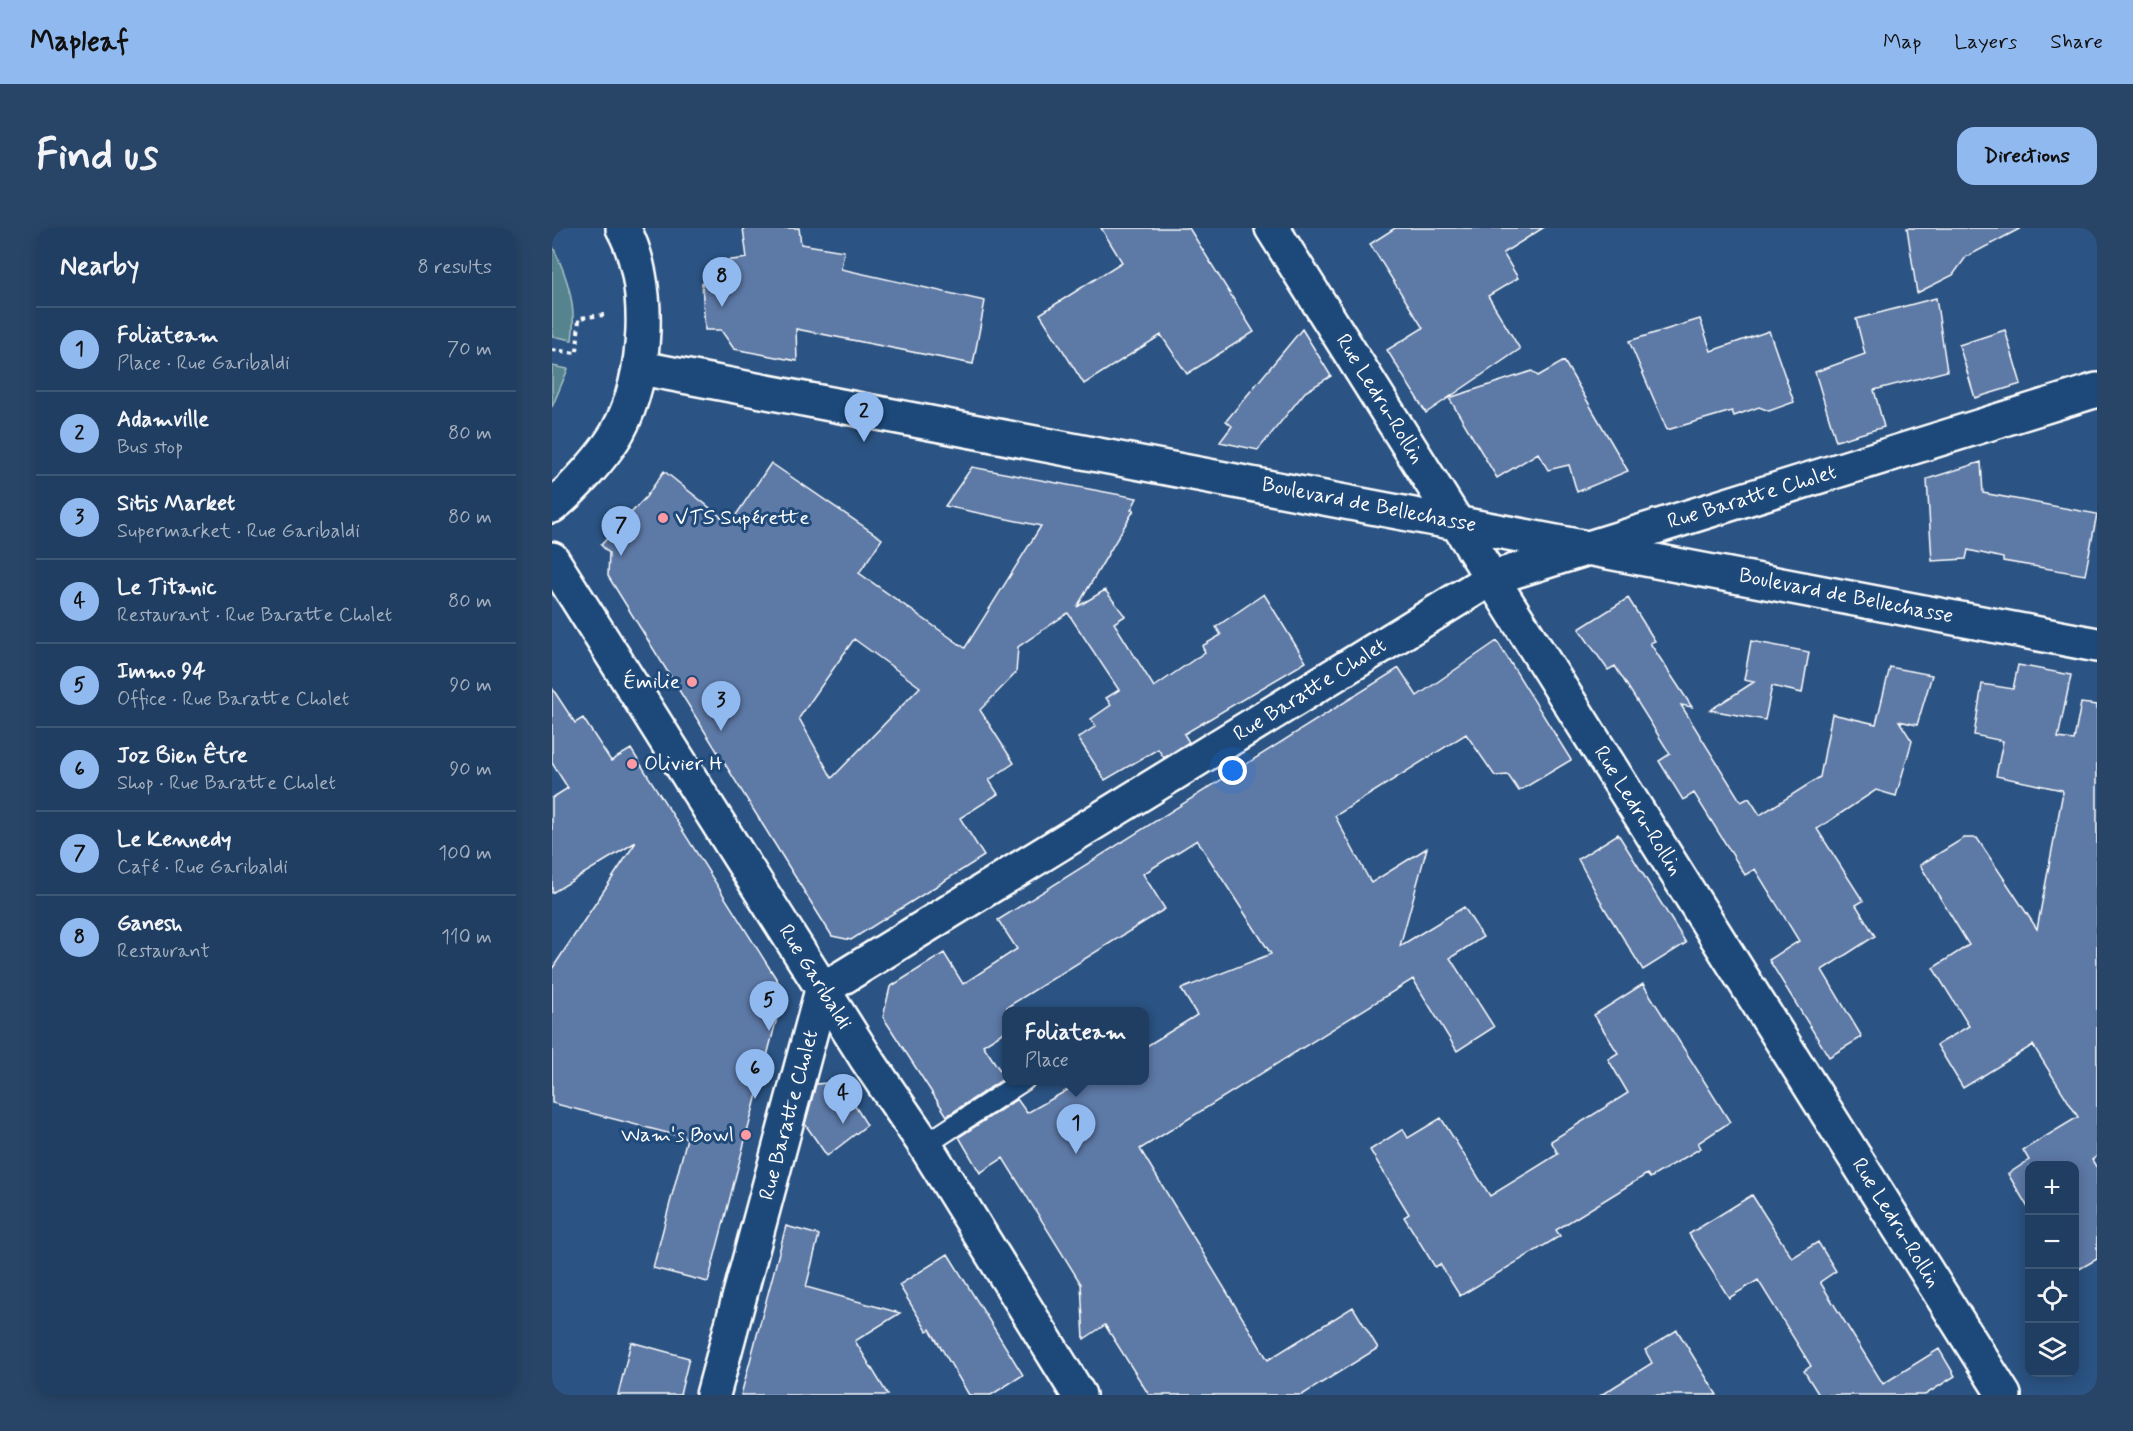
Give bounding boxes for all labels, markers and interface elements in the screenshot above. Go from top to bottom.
text: Mapleaf [30,24,129,61]
text: Map [1883,28,1921,56]
text: Layers [1954,28,2017,56]
text: Share [2050,28,2103,56]
button: Directions [1957,127,2097,185]
text: Find us [36,129,158,184]
text: Nearby [60,250,139,284]
text: 8 results [418,254,492,281]
pin: 8 [702,257,742,307]
text: Foliateam [117,322,218,350]
street label: Rue Ledru-Rollin [1329,329,1431,469]
text: 1 [75,336,84,363]
text: 70 m [447,336,492,363]
text: Place · Rue Garibaldi [117,350,290,377]
pin: 2 [844,392,884,442]
text: Adamville [117,406,209,434]
text: 2 [75,420,84,447]
text: 80 m [448,420,492,447]
text: Bus stop [117,434,183,461]
street label: Rue Baratte Cholet [1664,458,1840,536]
street label: Boulevard de Bellechasse [1259,470,1479,540]
text: Sitis Market [117,490,235,518]
text: 3 [75,504,84,531]
text: 80 m [448,504,492,531]
place label: VTS Supérette [675,504,810,532]
pin: 7 [602,506,640,556]
marker: VTS Supérette [656,511,670,525]
text: Supermarket · Rue Garibaldi [117,518,360,545]
street label: Boulevard de Bellechasse [1736,561,1956,631]
text: Le Titanic [117,574,217,602]
text: 4 [74,588,85,615]
text: 80 m [448,588,492,615]
text: Restaurant · Rue Baratte Cholet [117,602,392,629]
street label: Rue Baratte Cholet [1228,632,1392,748]
text: Immo 94 [117,658,206,686]
place label: Émilie [623,668,680,696]
text: 5 [74,672,86,699]
text: 90 m [449,672,492,699]
marker: Émilie [685,675,699,689]
pin: 3 [702,682,740,731]
text: Office · Rue Baratte Cholet [117,686,349,713]
street label: Rue Ledru-Rollin [1587,741,1689,881]
text: Joz Bien Être [117,742,248,770]
place label: Olivier H [644,750,723,778]
text: 6 [74,756,85,783]
text: 90 m [449,756,492,783]
your location [1218,756,1247,785]
marker: Olivier H [625,757,639,771]
text: Shop · Rue Baratte Cholet [117,770,336,797]
text: Le Kennedy [117,826,231,854]
text: 7 [73,840,86,867]
text: 100 m [438,840,492,867]
text: Café · Rue Garibaldi [117,854,288,881]
text: Ganesh [117,910,183,938]
street label: Rue Garibaldi [772,919,858,1035]
text: 8 [74,924,85,951]
text: 110 m [441,924,492,951]
text: Restaurant [117,938,210,965]
pin: 5 [750,982,788,1031]
popup [1002,1007,1149,1085]
text: Foliateam [1025,1019,1126,1047]
street label: Rue Baratte Cholet [753,1027,825,1203]
text: Place [1025,1047,1069,1074]
pin: 6 [736,1050,774,1099]
pin: 4 [824,1074,862,1124]
pin: 1 [1056,1104,1096,1154]
place label: Wam's Bowl [621,1121,734,1149]
marker: Wam's Bowl [739,1128,753,1142]
street label: Rue Ledru-Rollin [1845,1153,1947,1293]
map controls [2025,1161,2079,1377]
button: + [2025,1161,2079,1215]
button: − [2025,1215,2079,1269]
button: locate [2025,1269,2079,1323]
button: layers [2025,1323,2079,1377]

